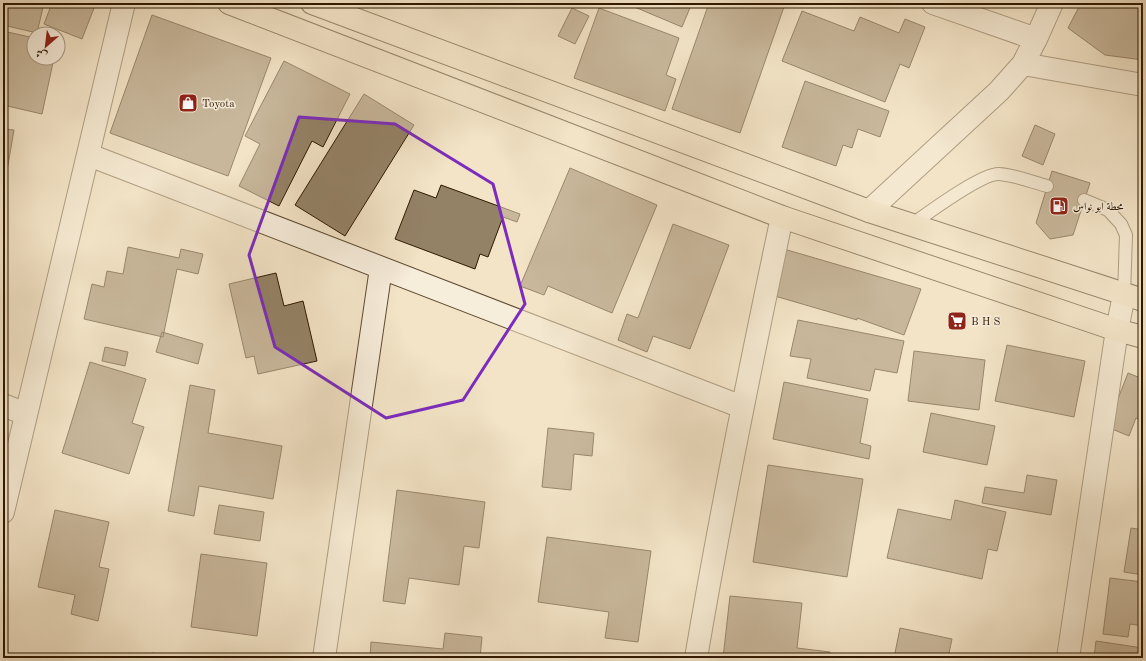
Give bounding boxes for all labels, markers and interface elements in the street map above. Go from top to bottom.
north arrow [26,26,66,66]
text: ش [35,46,49,61]
shop icon: Toyota [177,92,199,114]
place label: Toyota [202,99,235,110]
fuel station icon: محطة ابو نواس [1048,195,1070,217]
place label: محطة ابو نواس [1073,202,1124,213]
supermarket icon: B H S [946,310,968,332]
place label: B H S [971,317,1000,328]

